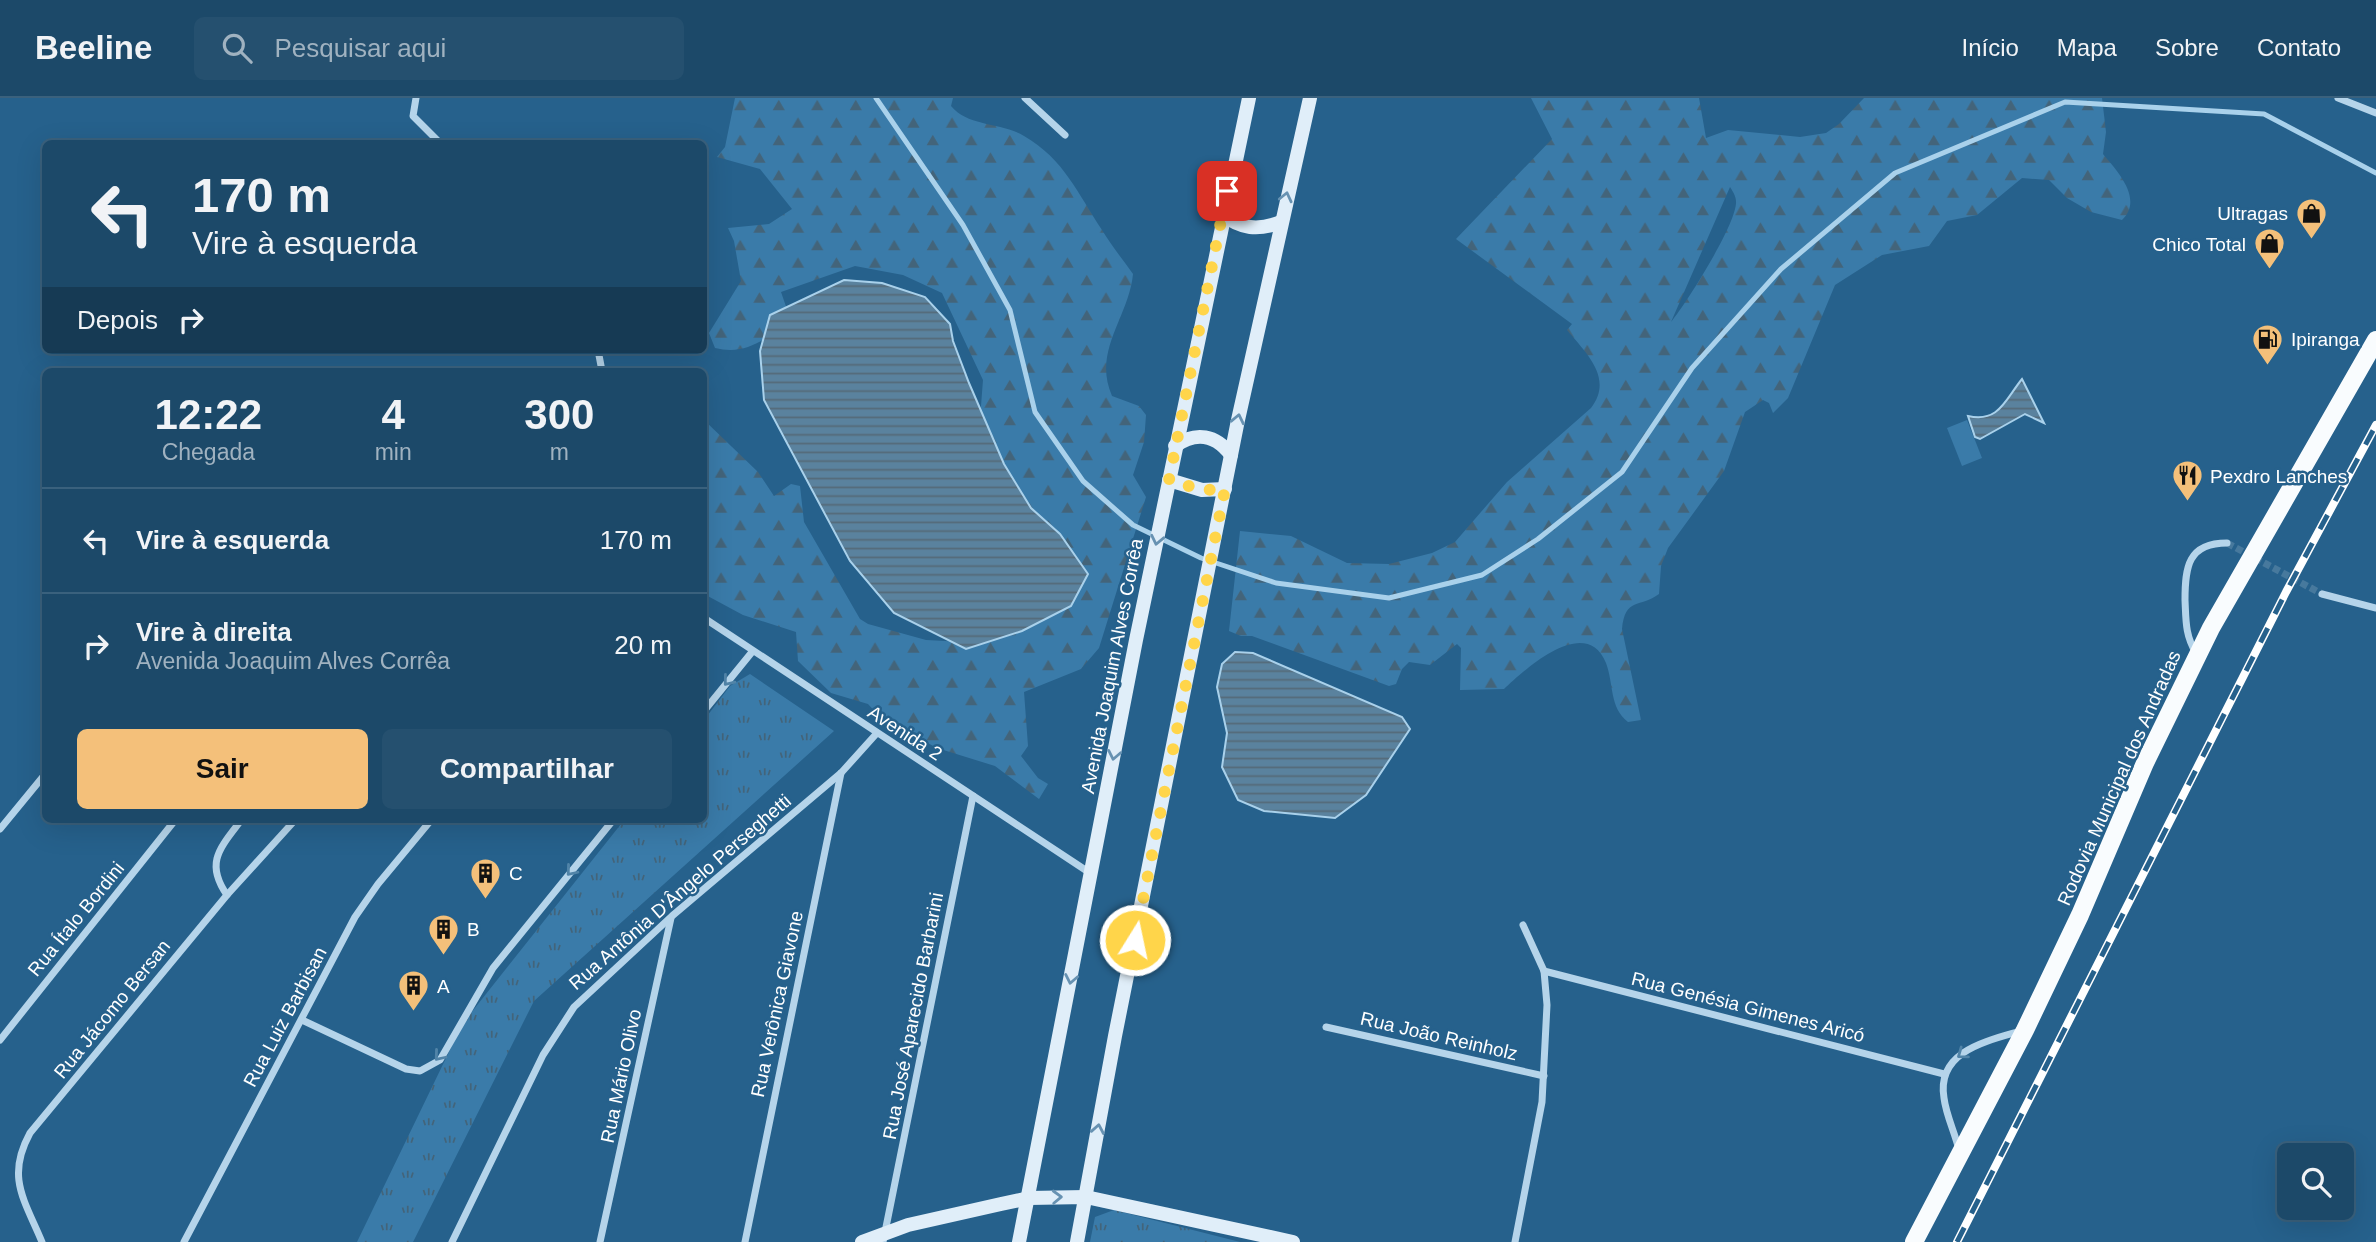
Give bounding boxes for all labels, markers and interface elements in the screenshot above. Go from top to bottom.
search box [194,17,684,80]
text: Beeline [35,29,152,66]
icon: search [218,29,256,67]
text: Pesquisar aqui [274,33,446,63]
text: Início [1961,34,2019,61]
text: Mapa [2057,34,2117,61]
text: Sobre [2155,34,2219,61]
text: Contato [2257,34,2341,61]
pin [1197,161,1257,221]
icon: left [77,168,168,259]
text: 170 m [192,168,331,222]
icon: arrive [1208,172,1246,210]
one-way arrow [1278,191,1293,203]
shop icon: Ultragas [2294,196,2328,240]
place label: Ultragas [2217,203,2288,224]
text: Vire à esquerda [192,225,417,261]
shop icon: Chico Total [2252,227,2286,271]
place label: Chico Total [2152,234,2246,255]
icon: right [172,301,210,339]
text: Depois [77,305,158,335]
fuel station icon: Ipiranga [2251,322,2285,366]
place label: Ipiranga [2291,329,2360,350]
text: 12:22 [155,391,262,438]
text: 4 [381,391,405,438]
text: 300 [524,391,594,438]
one-way arrow [1230,413,1245,425]
text: Chegada [162,439,255,465]
text: min [375,439,412,465]
text: m [550,439,569,465]
restaurant icon: Pexdro Lanches [2170,459,2204,503]
place label: Pexdro Lanches [2210,466,2347,487]
icon: left [77,522,115,560]
text: Vire à esquerda [136,525,329,555]
text: 170 m [600,525,672,555]
one-way arrow [1151,534,1166,546]
street label: Avenida Joaquim Alves Corrêa [1077,536,1147,795]
text: Vire à direita [136,617,292,647]
icon: right [77,627,115,665]
text: 20 m [614,630,672,660]
street label: Rodovia Municipal dos Andradas [2053,647,2185,909]
text: Avenida Joaquim Alves Corrêa [136,648,450,674]
one-way arrow [724,673,736,686]
street label: Avenida 2 [864,701,946,765]
button: Sair [77,729,368,809]
button: Compartilhar [382,729,672,809]
one-way arrow [1107,749,1122,761]
street label: Rua Antônia D'Ângelo Perseghetti [565,790,795,994]
building icon: C [469,856,503,900]
street label: Rua Ítalo Bordini [24,858,128,980]
place label: C [509,863,523,884]
one-way arrow [566,864,579,876]
street label: Rua José Aparecido Barbarini [879,891,947,1141]
position arrow [1098,903,1172,977]
street label: Rua Verônica Giavone [747,909,807,1099]
building icon: B [427,912,461,956]
place label: B [467,919,480,940]
street label: Rua Jácomo Bersan [50,935,174,1083]
street label: Rua Luiz Barbisan [239,944,331,1090]
street label: Rua Genésia Gimenes Aricó [1629,968,1867,1046]
building icon: A [397,969,431,1013]
one-way arrow [1064,973,1079,985]
place label: A [437,976,450,997]
street label: Rua Mário Olivo [597,1007,645,1145]
street label: Rua João Reinholz [1358,1008,1520,1064]
one-way arrow [1957,1046,1970,1058]
one-way arrow [435,1048,448,1061]
one-way arrow [1090,1123,1105,1135]
map controls [2277,1143,2354,1220]
button: search [2277,1143,2354,1220]
one-way arrow [1052,1190,1063,1205]

